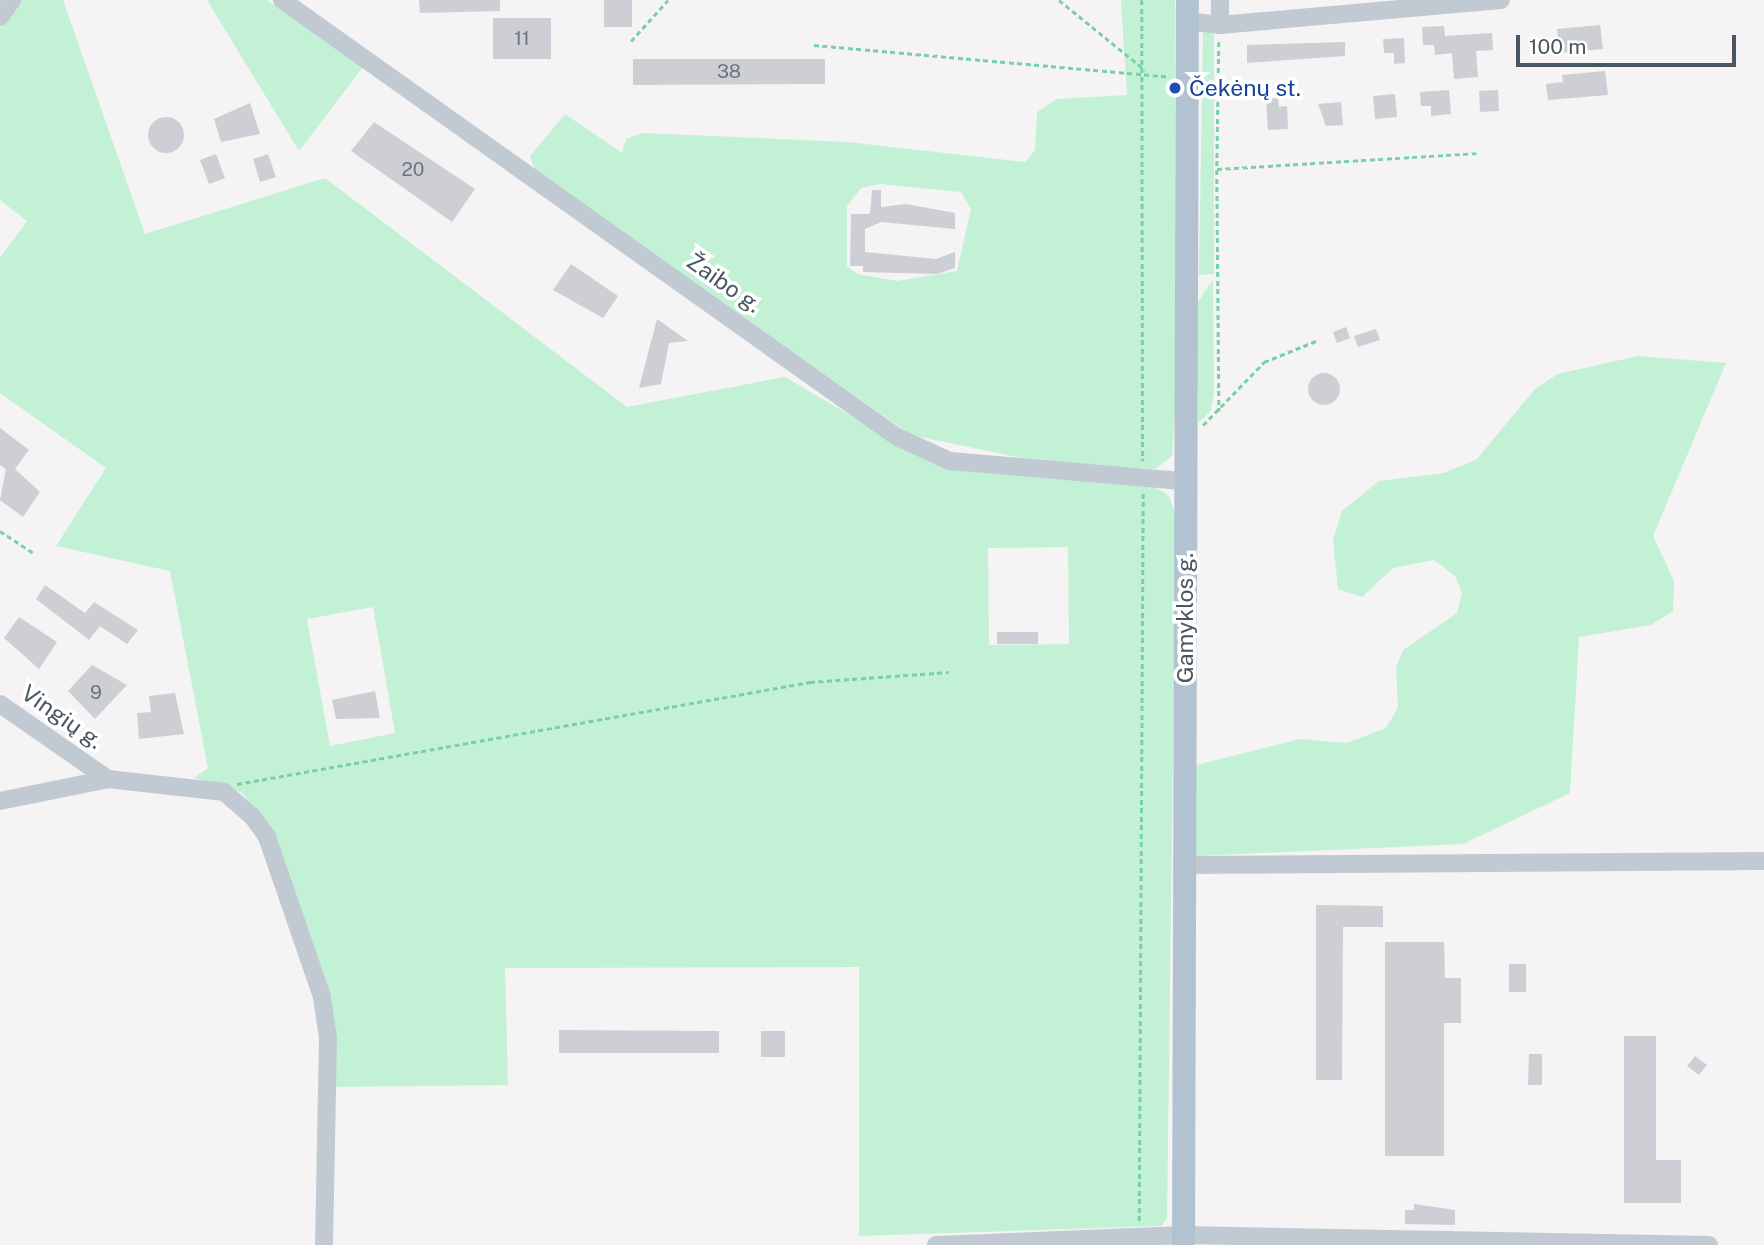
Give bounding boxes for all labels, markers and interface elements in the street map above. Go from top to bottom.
scale bar [1519,21,1740,65]
house number: 11 [514,28,530,50]
text: 100 m [1529,34,1586,59]
house number: 38 [717,61,741,83]
place label: Čekėnų st. [1189,74,1301,102]
marker: Čekėnų st. [1167,80,1183,96]
house number: 20 [402,159,424,181]
street label: Žaibo g. [681,247,767,319]
street label: Gamyklos g. [1171,553,1199,683]
street label: Vingių g. [16,679,108,755]
house number: 9 [90,682,102,704]

